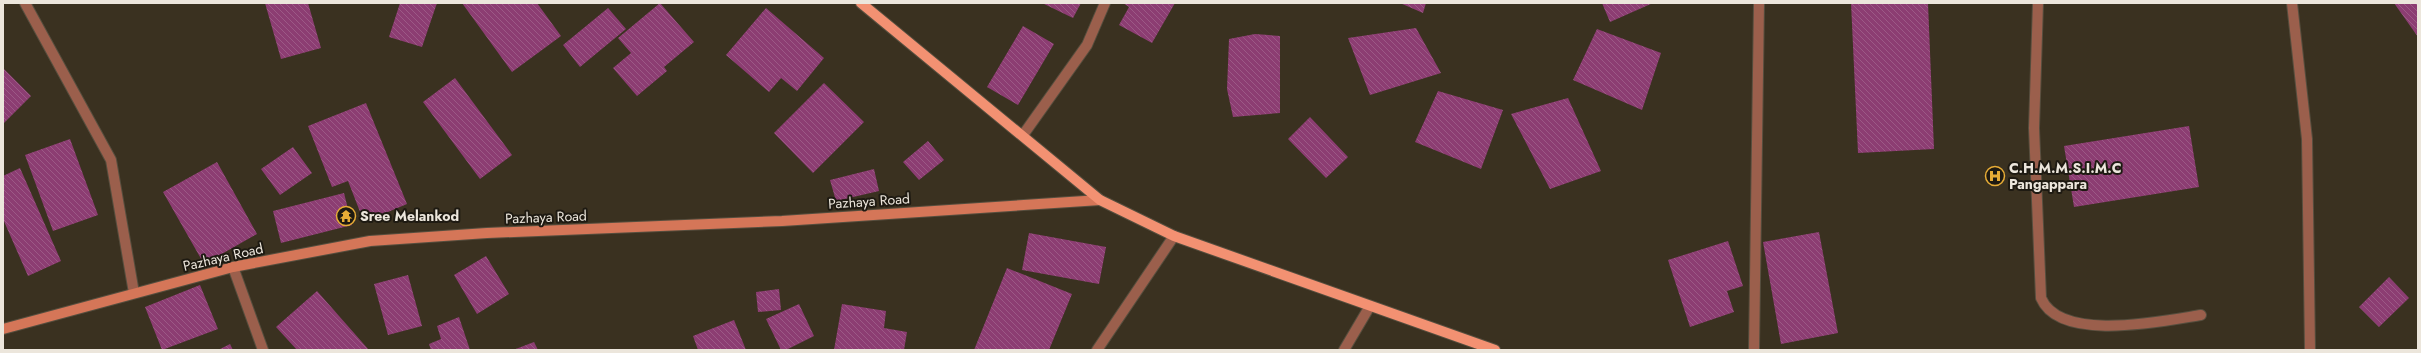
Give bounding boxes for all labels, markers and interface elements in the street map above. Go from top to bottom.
place label: C.H.M.M.S.I.M.C Pangappara [2009,158,2122,194]
hospital icon: C.H.M.M.S.I.M.C Pangappara [1984,165,2006,187]
street label: Pazhaya Road [828,188,910,214]
temple icon: Sree Melankod [335,205,357,227]
place label: Sree Melankod [360,206,459,226]
street label: Pazhaya Road [505,206,587,228]
street label: Pazhaya Road [181,238,265,276]

